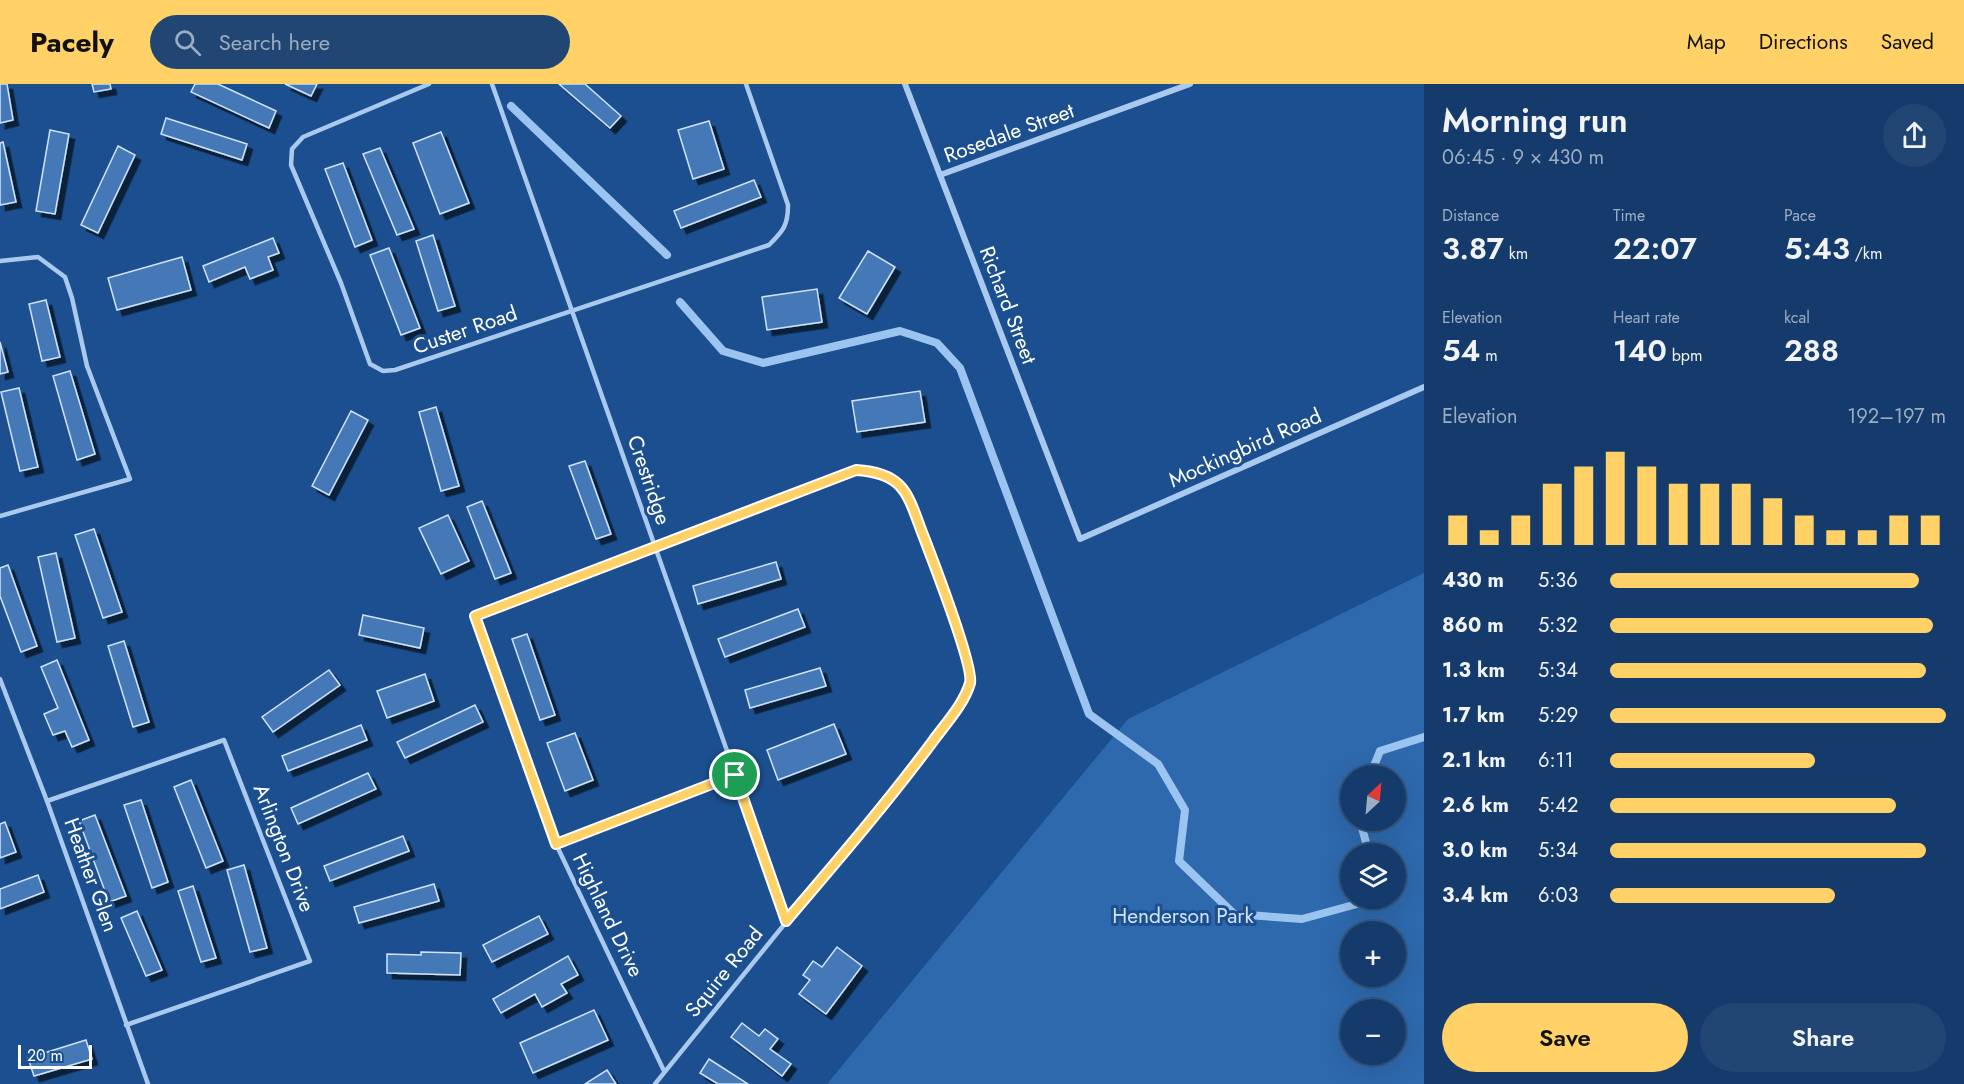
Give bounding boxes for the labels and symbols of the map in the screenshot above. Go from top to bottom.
street label: Rosedale Street [940,96,1078,170]
street label: Richard Street [972,242,1044,368]
street label: Custer Road [409,298,521,362]
street label: Mockingbird Road [1164,401,1326,495]
street label: Crestridge [620,431,678,529]
pin [709,749,760,800]
north arrow [1340,765,1406,831]
street label: Arlington Drive [246,780,322,916]
street label: Heather Glen [57,814,125,936]
street label: Highland Drive [565,848,651,982]
park label: Henderson Park [1112,901,1255,931]
street label: Squire Road [678,920,770,1024]
scale bar [18,1042,92,1070]

